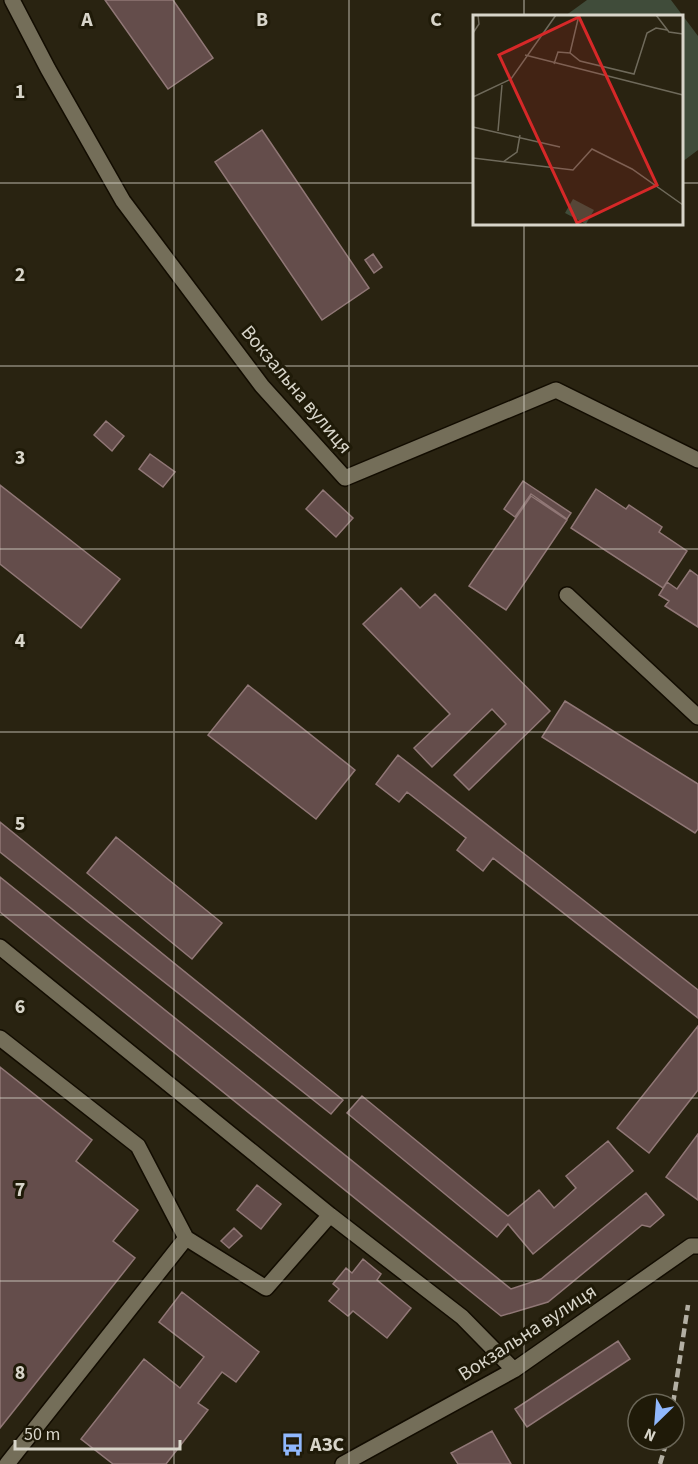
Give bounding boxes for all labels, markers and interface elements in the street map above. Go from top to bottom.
text: A [80,6,93,34]
text: B [256,6,268,34]
text: C [430,6,442,34]
inset map [473,15,683,225]
text: 1 [15,78,25,106]
text: 2 [15,261,25,289]
street label: Вокзальна вулиця [234,319,358,460]
text: 3 [15,444,25,472]
text: 4 [15,627,26,655]
text: 5 [15,810,25,838]
text: 6 [15,993,25,1021]
text: 7 [15,1176,25,1204]
street label: Вокзальна вулиця [453,1277,602,1388]
text: 8 [15,1359,25,1387]
north arrow [626,1392,686,1452]
scale bar [15,1413,180,1451]
text: 50 m [24,1422,60,1447]
text: N [641,1422,660,1447]
bus stop icon: АЗС [279,1431,305,1457]
place label: АЗС [309,1431,345,1459]

